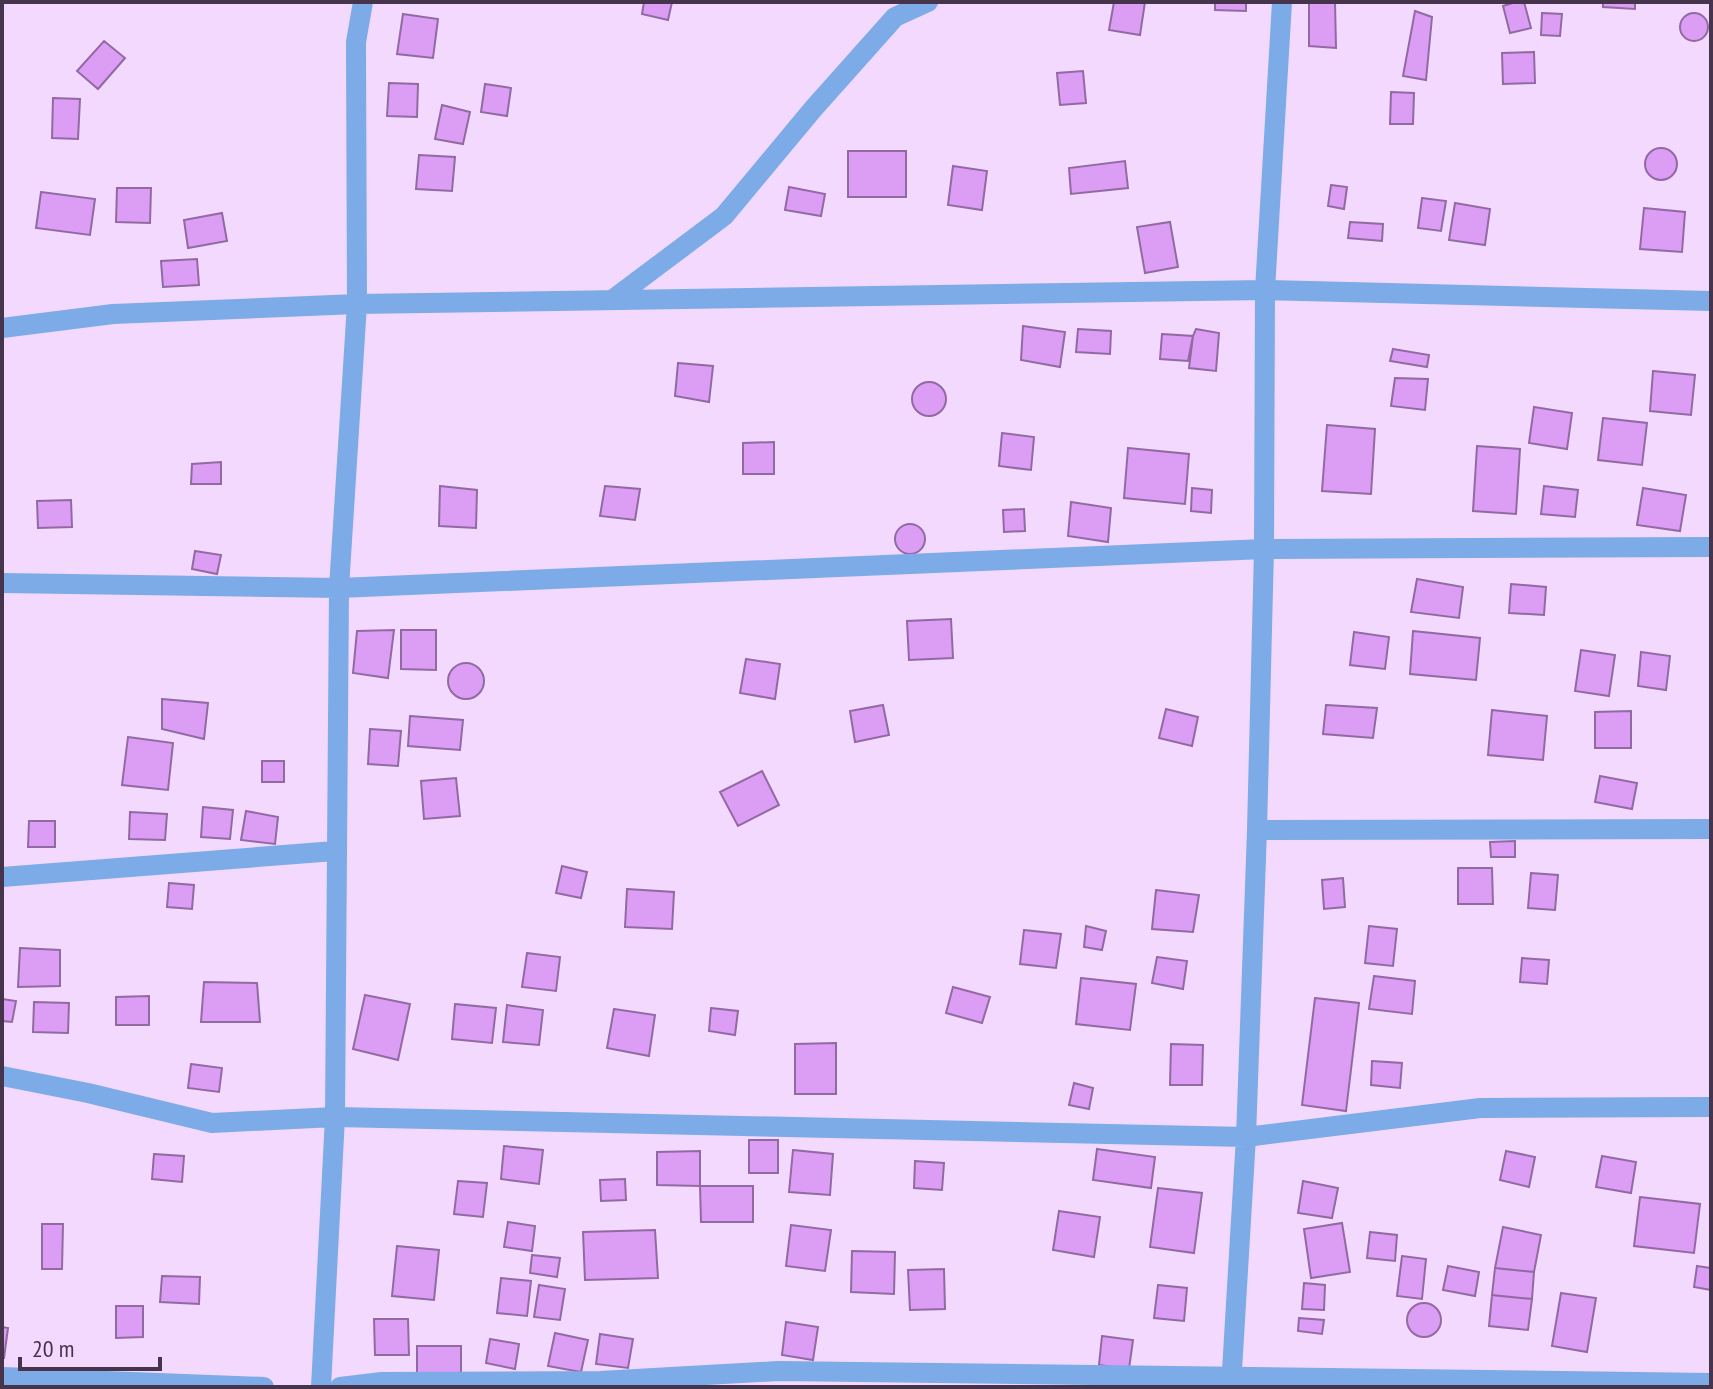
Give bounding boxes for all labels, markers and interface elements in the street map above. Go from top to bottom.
scale bar [20,1321,160,1371]
text: 20 m [32,1333,74,1364]

